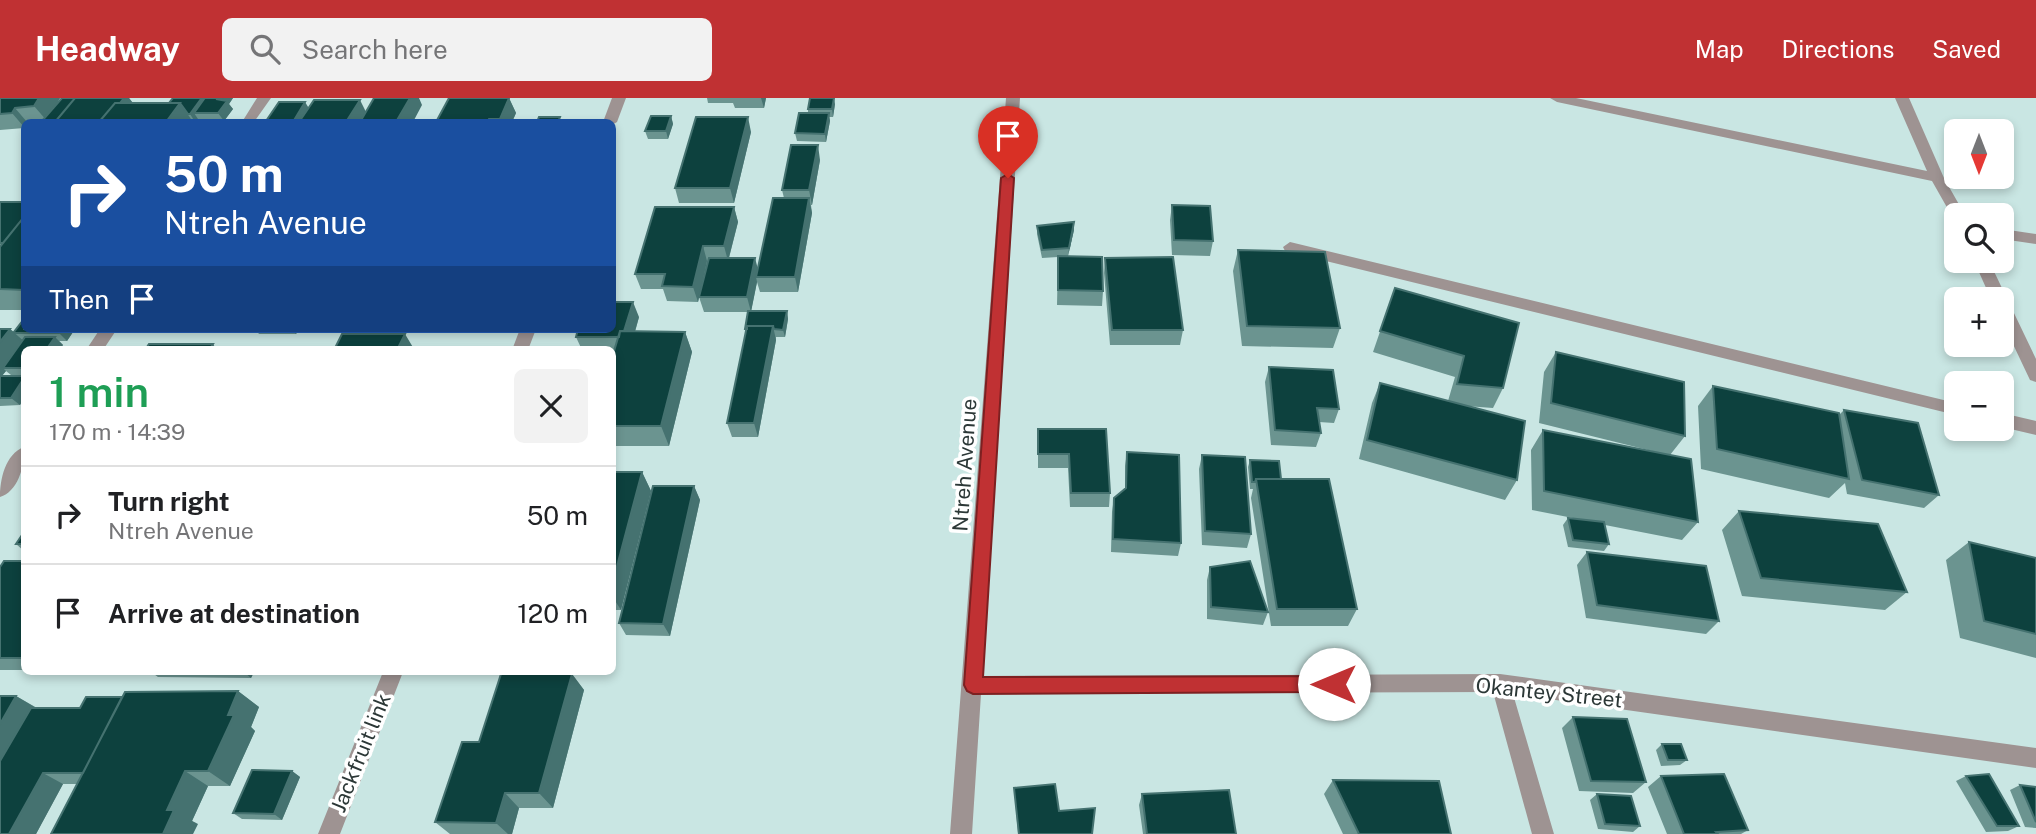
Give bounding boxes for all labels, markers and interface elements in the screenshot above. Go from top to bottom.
search box [222,18,712,81]
text: Headway [35,30,180,68]
icon: search [246,30,284,68]
text: Search here [302,34,448,65]
text: Map [1695,35,1744,63]
text: Directions [1782,35,1894,63]
text: Saved [1932,35,2001,63]
pin [978,106,1038,178]
icon: arrive [989,117,1027,155]
north arrow [1944,119,2014,189]
map controls [1944,119,2014,441]
text: 50 m [164,145,284,203]
icon: right [49,147,140,238]
button: search [1944,203,2014,273]
text: Ntreh Avenue [164,204,367,241]
icon: arrive [123,280,161,318]
text: Then [49,284,109,315]
button: + [1944,287,2014,357]
text: 1 min [49,367,149,416]
button: close [514,369,588,443]
button: − [1944,371,2014,441]
street label: Ntreh Avenue [947,398,982,532]
text: 170 m · 14:39 [49,418,185,445]
text: Turn right [108,486,230,517]
icon: right [49,496,87,534]
text: 50 m [527,500,588,531]
text: Ntreh Avenue [108,517,254,544]
icon: arrive [49,594,87,632]
text: Arrive at destination [108,598,360,629]
text: 120 m [517,598,588,629]
position arrow [1297,647,1371,721]
street label: Okantey Street [1474,672,1624,713]
street label: Jackfruit link [325,690,396,816]

